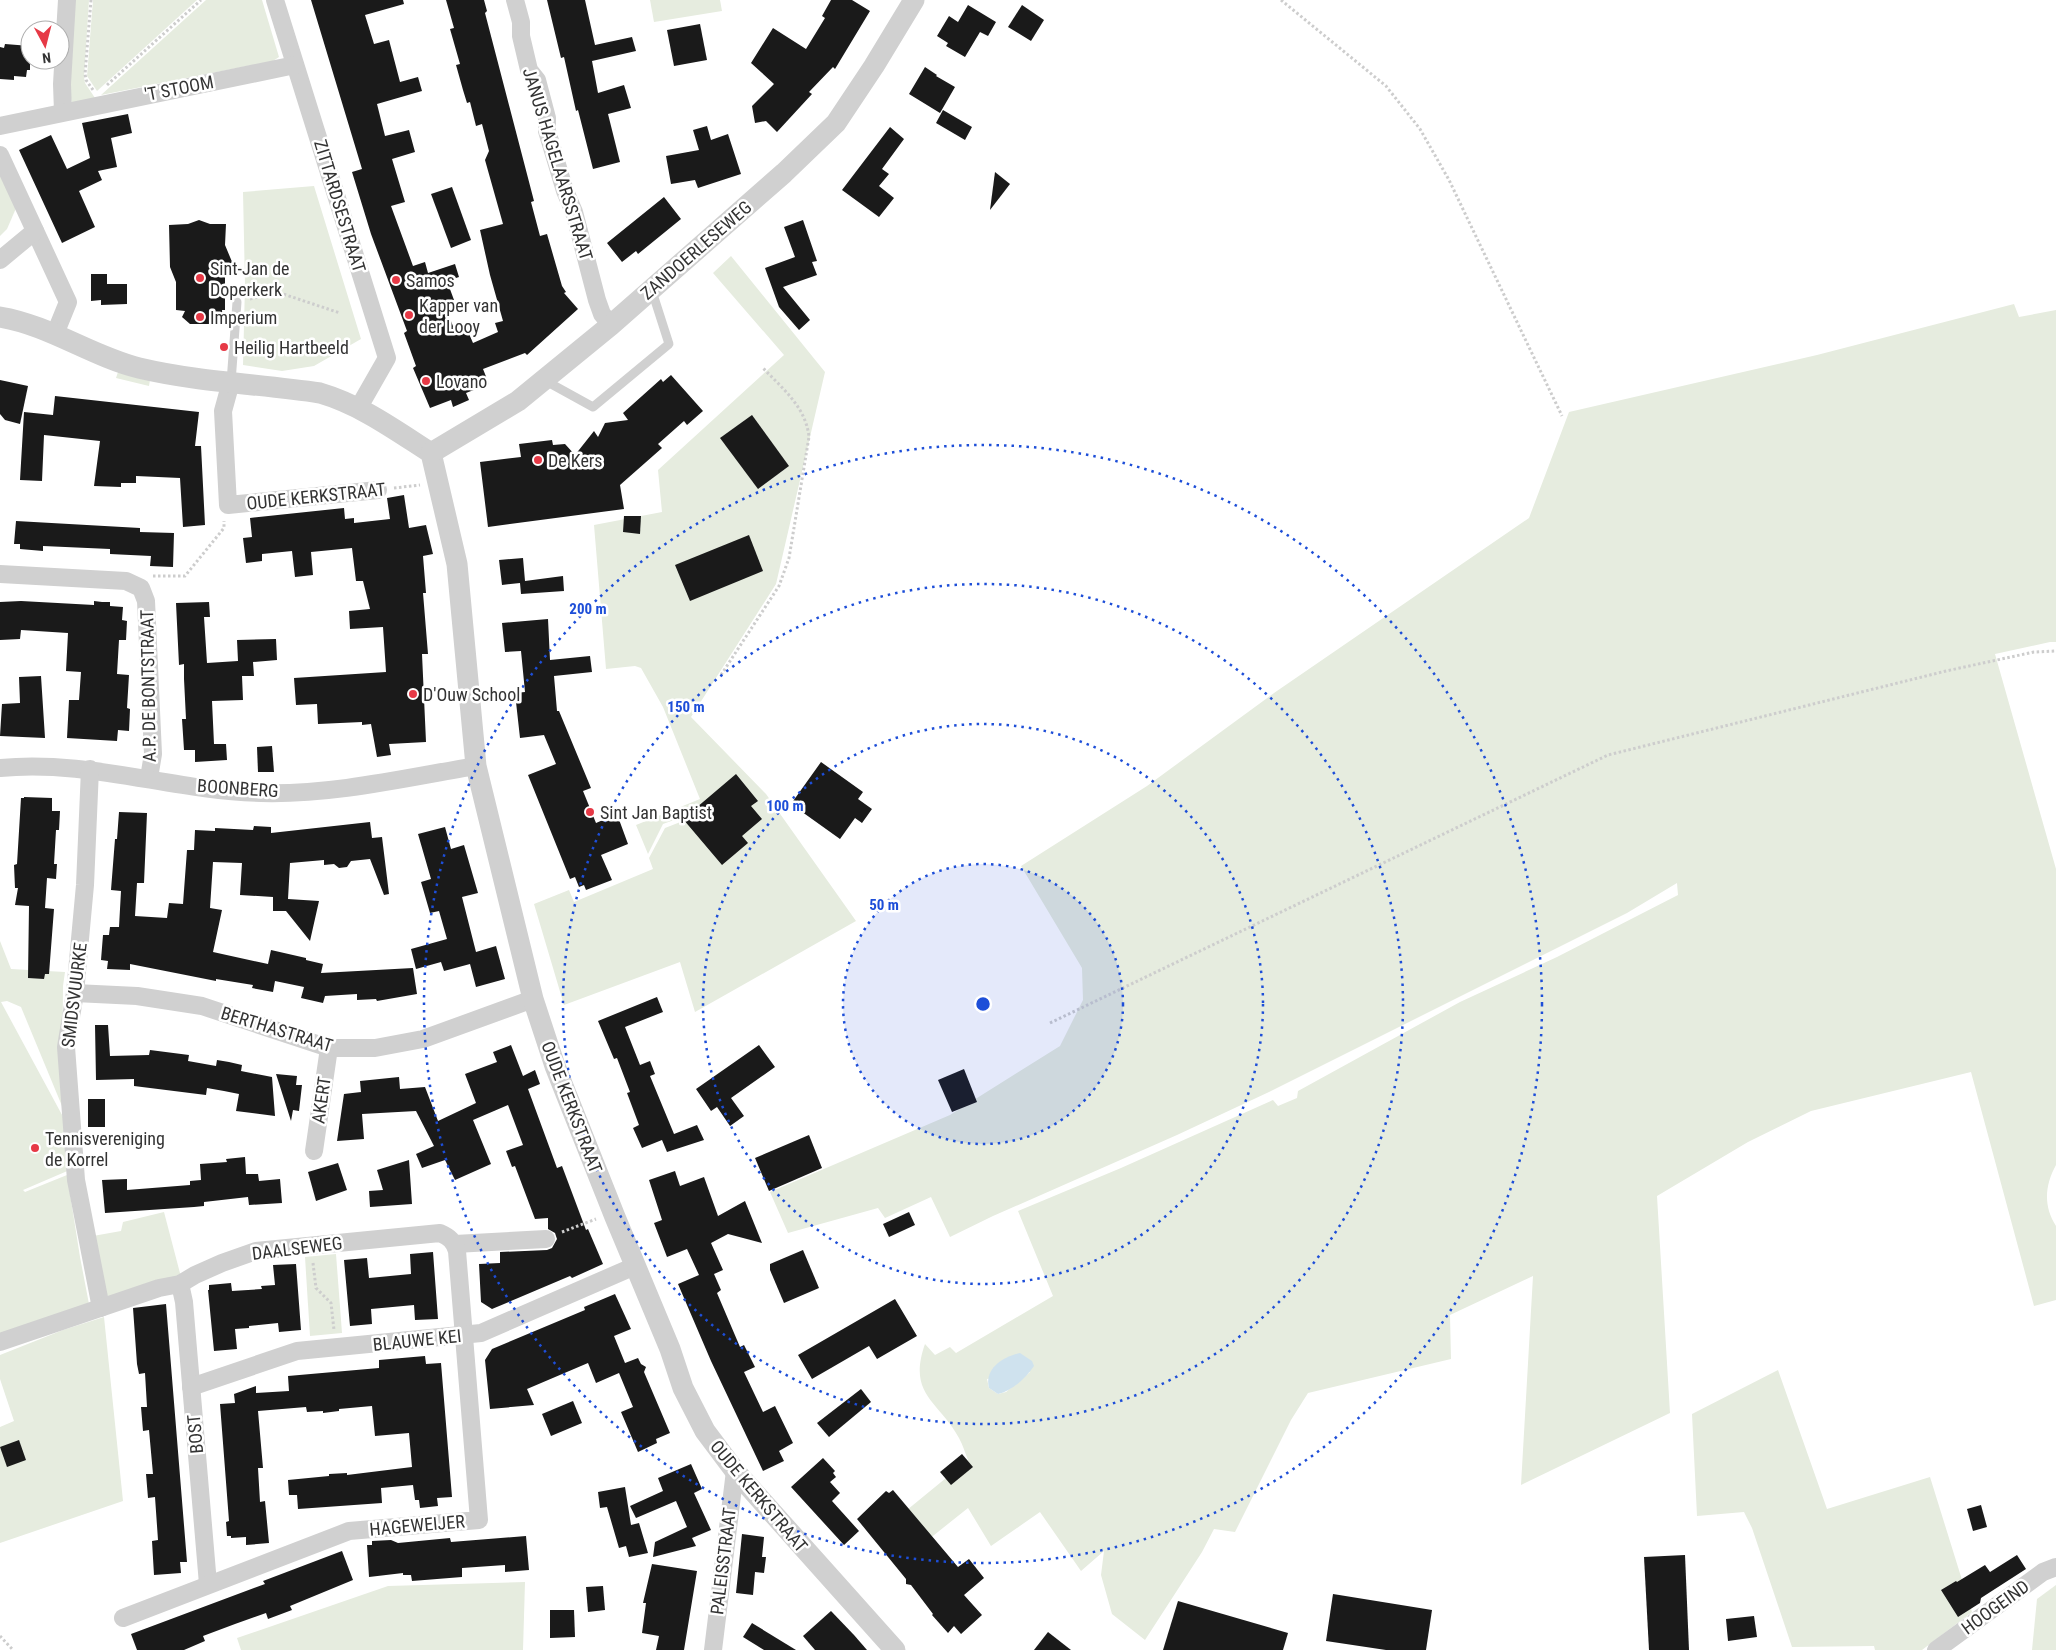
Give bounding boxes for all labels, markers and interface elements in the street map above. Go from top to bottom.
north arrow [20,20,70,70]
text: N [41,49,52,66]
street label: JANUS HAGELAARSSTRAAT [519,65,597,263]
street label: 'T STOOM [143,71,215,105]
street label: ZITTARDSESTRAAT [310,137,370,275]
street label: ZANDOERLESEWEG [636,196,756,304]
place label: Sint-Jan de Doperkerk [210,258,290,300]
place label: Samos [406,270,455,291]
marker: Sint-Jan de Doperkerk [194,272,206,284]
marker: Samos [390,274,402,286]
place label: Kapper van der Looy [419,295,498,337]
place label: Imperium [210,307,277,328]
marker: Kapper van der Looy [403,309,415,321]
marker: Imperium [194,311,206,323]
place label: Heilig Hartbeeld [234,337,349,358]
marker: Heilig Hartbeeld [218,341,230,353]
place label: Lovano [436,371,487,392]
marker: Lovano [420,375,432,387]
place label: De Kers [548,450,603,471]
marker: De Kers [532,454,544,466]
street label: OUDE KERKSTRAAT [245,478,387,514]
text: 200 m [569,600,607,618]
street label: A.P. DE BONTSTRAAT [136,610,160,762]
place label: D'Ouw School [423,684,520,705]
marker: D'Ouw School [407,688,419,700]
text: 150 m [667,698,705,716]
street label: BOONBERG [197,775,279,801]
text: 100 m [766,797,804,815]
place label: Sint Jan Baptist [600,802,712,823]
marker: Sint Jan Baptist [584,806,596,818]
text: 50 m [869,896,899,914]
street label: SMIDSVUURKE [57,941,91,1049]
centre of rings [974,995,992,1013]
street label: BERTHASTRAAT [218,1002,336,1056]
street label: OUDE KERKSTRAAT [537,1038,607,1176]
street label: AKERT [307,1075,335,1125]
place label: Tennisvereniging de Korrel [45,1128,165,1170]
marker: Tennisvereniging de Korrel [29,1142,41,1154]
street label: DAALSEWEG [251,1232,343,1264]
street label: BLAUWE KEI [372,1325,462,1355]
street label: BOST [183,1413,207,1455]
street label: OUDE KERKSTRAAT [706,1436,812,1556]
street label: PALEISSTRAAT [706,1506,740,1616]
street label: HAGEWEIJER [368,1510,466,1540]
street label: HOOGEIND [1957,1575,2033,1639]

